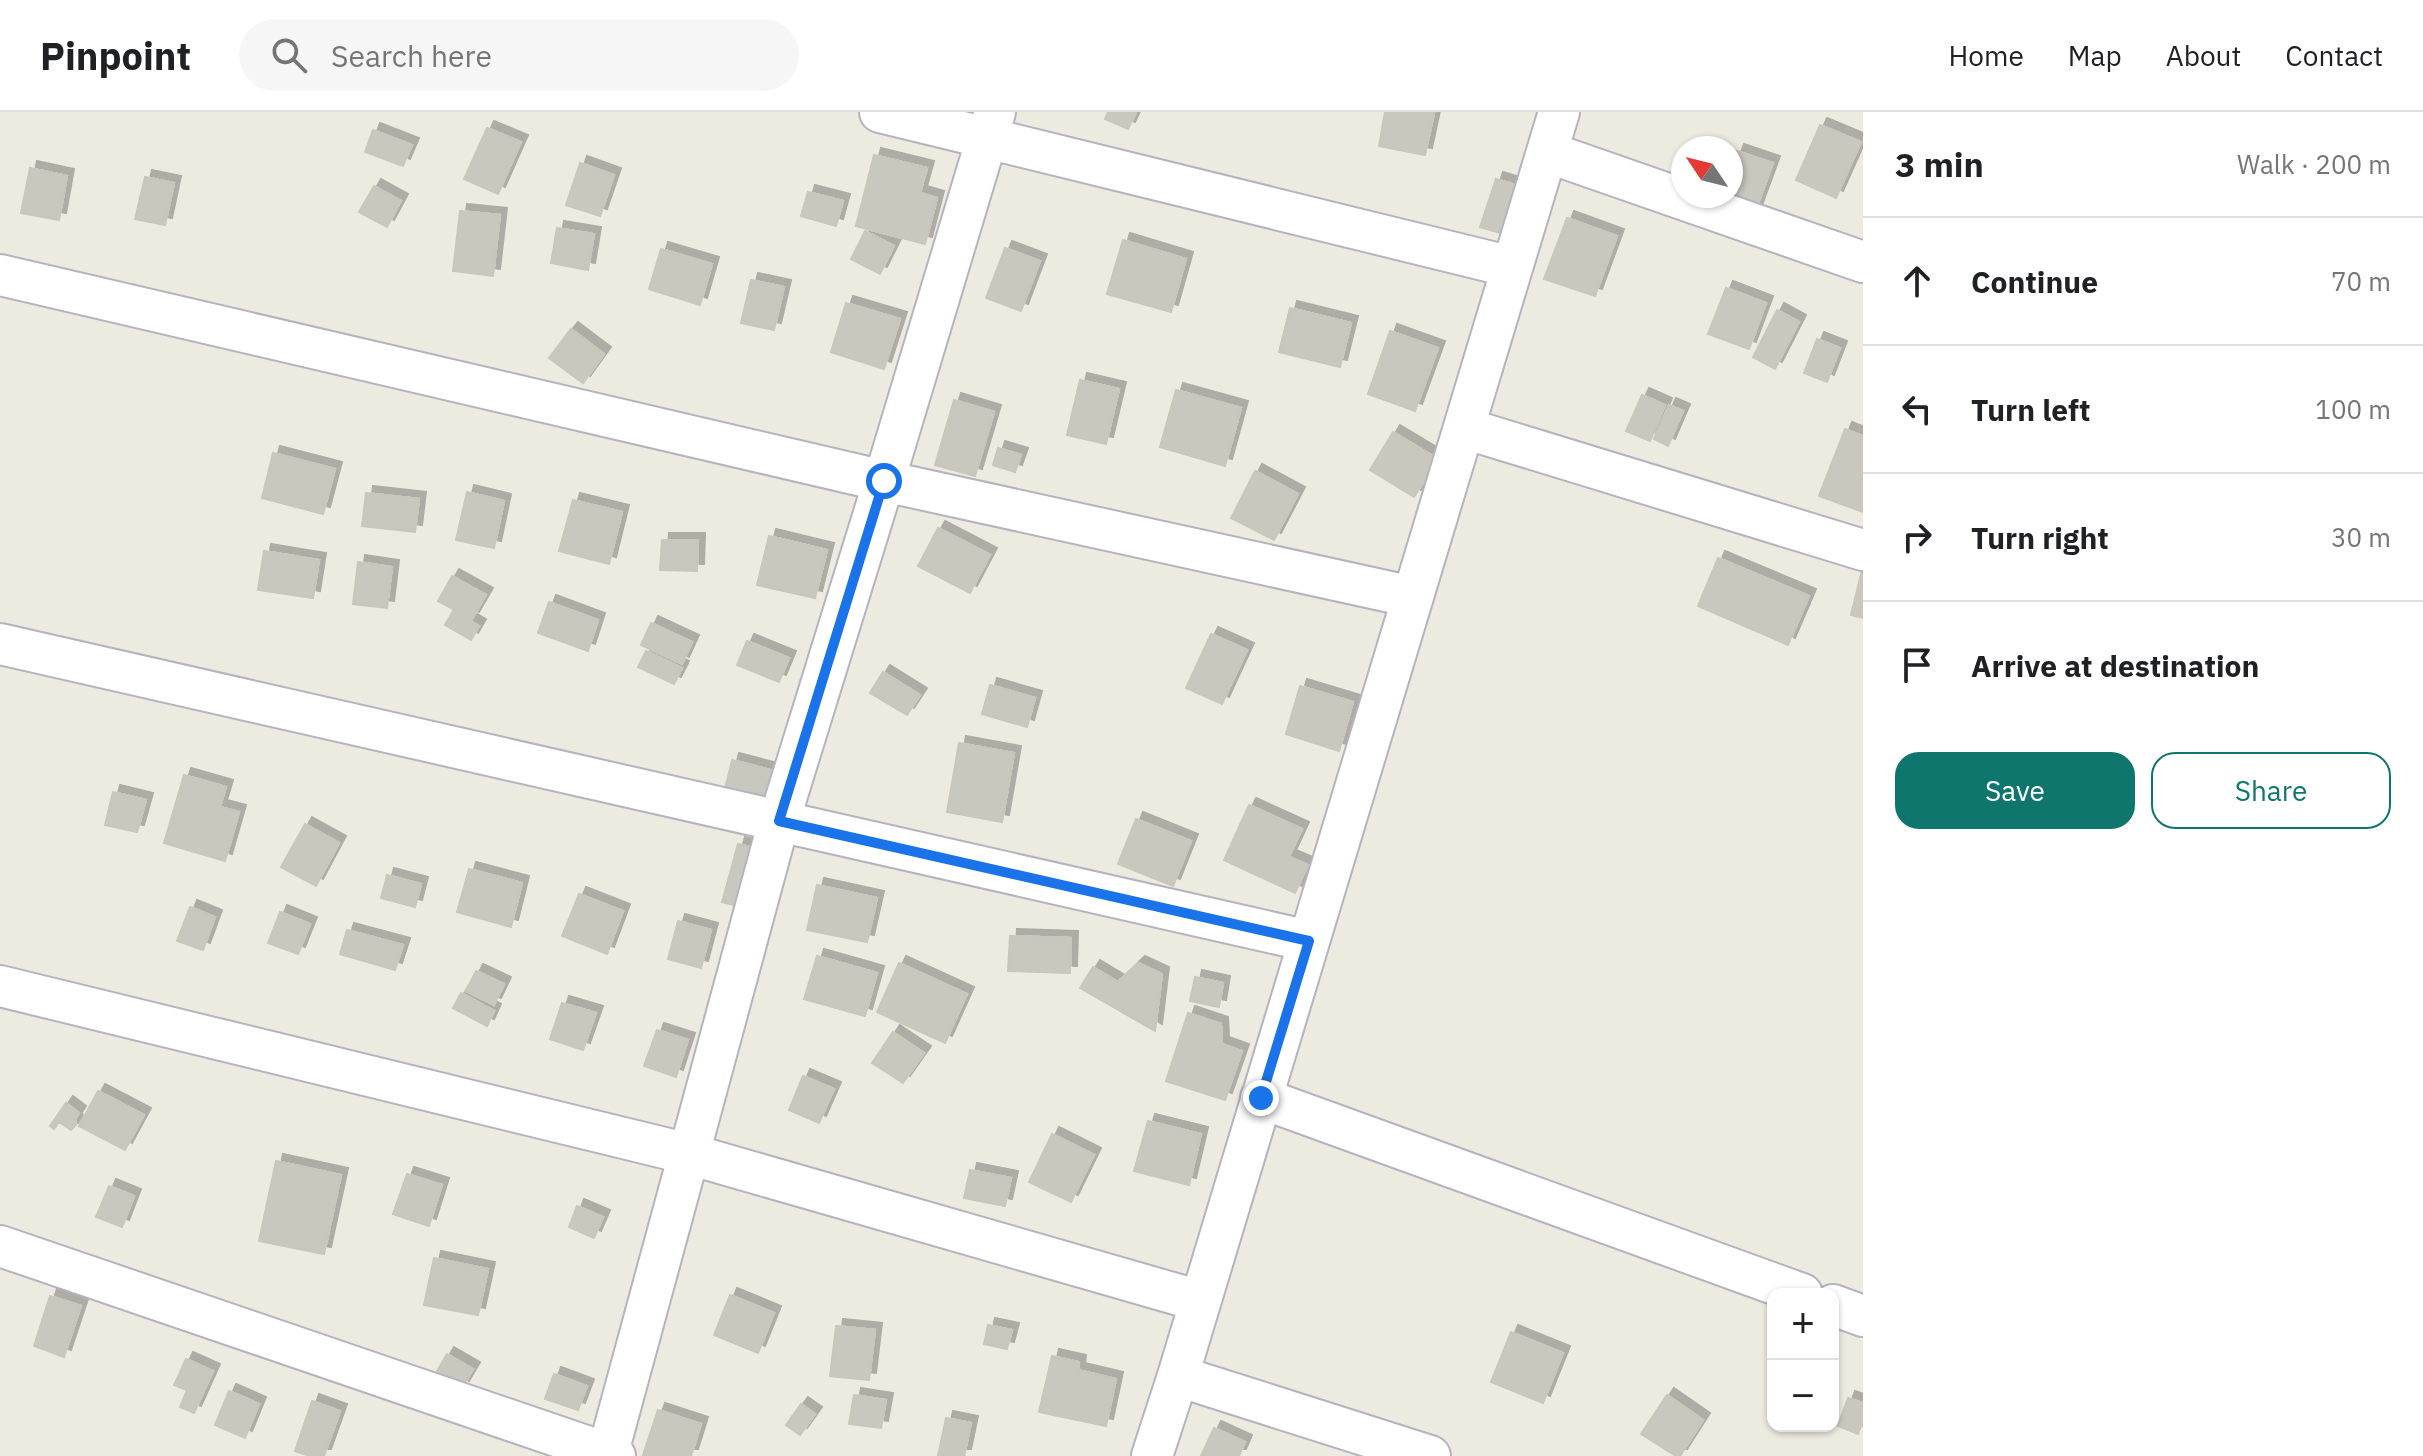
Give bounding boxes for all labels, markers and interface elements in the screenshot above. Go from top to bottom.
search box [239,19,799,91]
text: Pinpoint [40,31,191,80]
icon: search [267,33,311,77]
text: Search here [331,36,492,75]
text: Home [1948,37,2024,74]
text: Map [2068,37,2122,74]
text: About [2166,37,2241,74]
text: Contact [2285,37,2383,74]
north arrow [1671,136,1743,208]
text: 3 min [1895,142,1984,186]
text: Walk · 200 m [2237,147,2391,181]
icon: ahead [1895,259,1939,303]
text: Continue [1971,262,2098,301]
text: 70 m [2331,264,2391,298]
icon: left [1895,387,1939,431]
text: Turn left [1971,390,2090,429]
text: 100 m [2315,392,2391,426]
route start [866,463,902,499]
icon: right [1895,515,1939,559]
text: Turn right [1971,518,2109,557]
text: 30 m [2331,520,2391,554]
icon: arrive [1895,643,1939,687]
text: Arrive at destination [1971,646,2259,685]
button: Save [1895,752,2135,829]
button: Share [2151,752,2391,829]
route end [1243,1080,1279,1116]
map controls [1767,1288,1839,1432]
button: + [1767,1288,1839,1360]
button: − [1767,1360,1839,1432]

